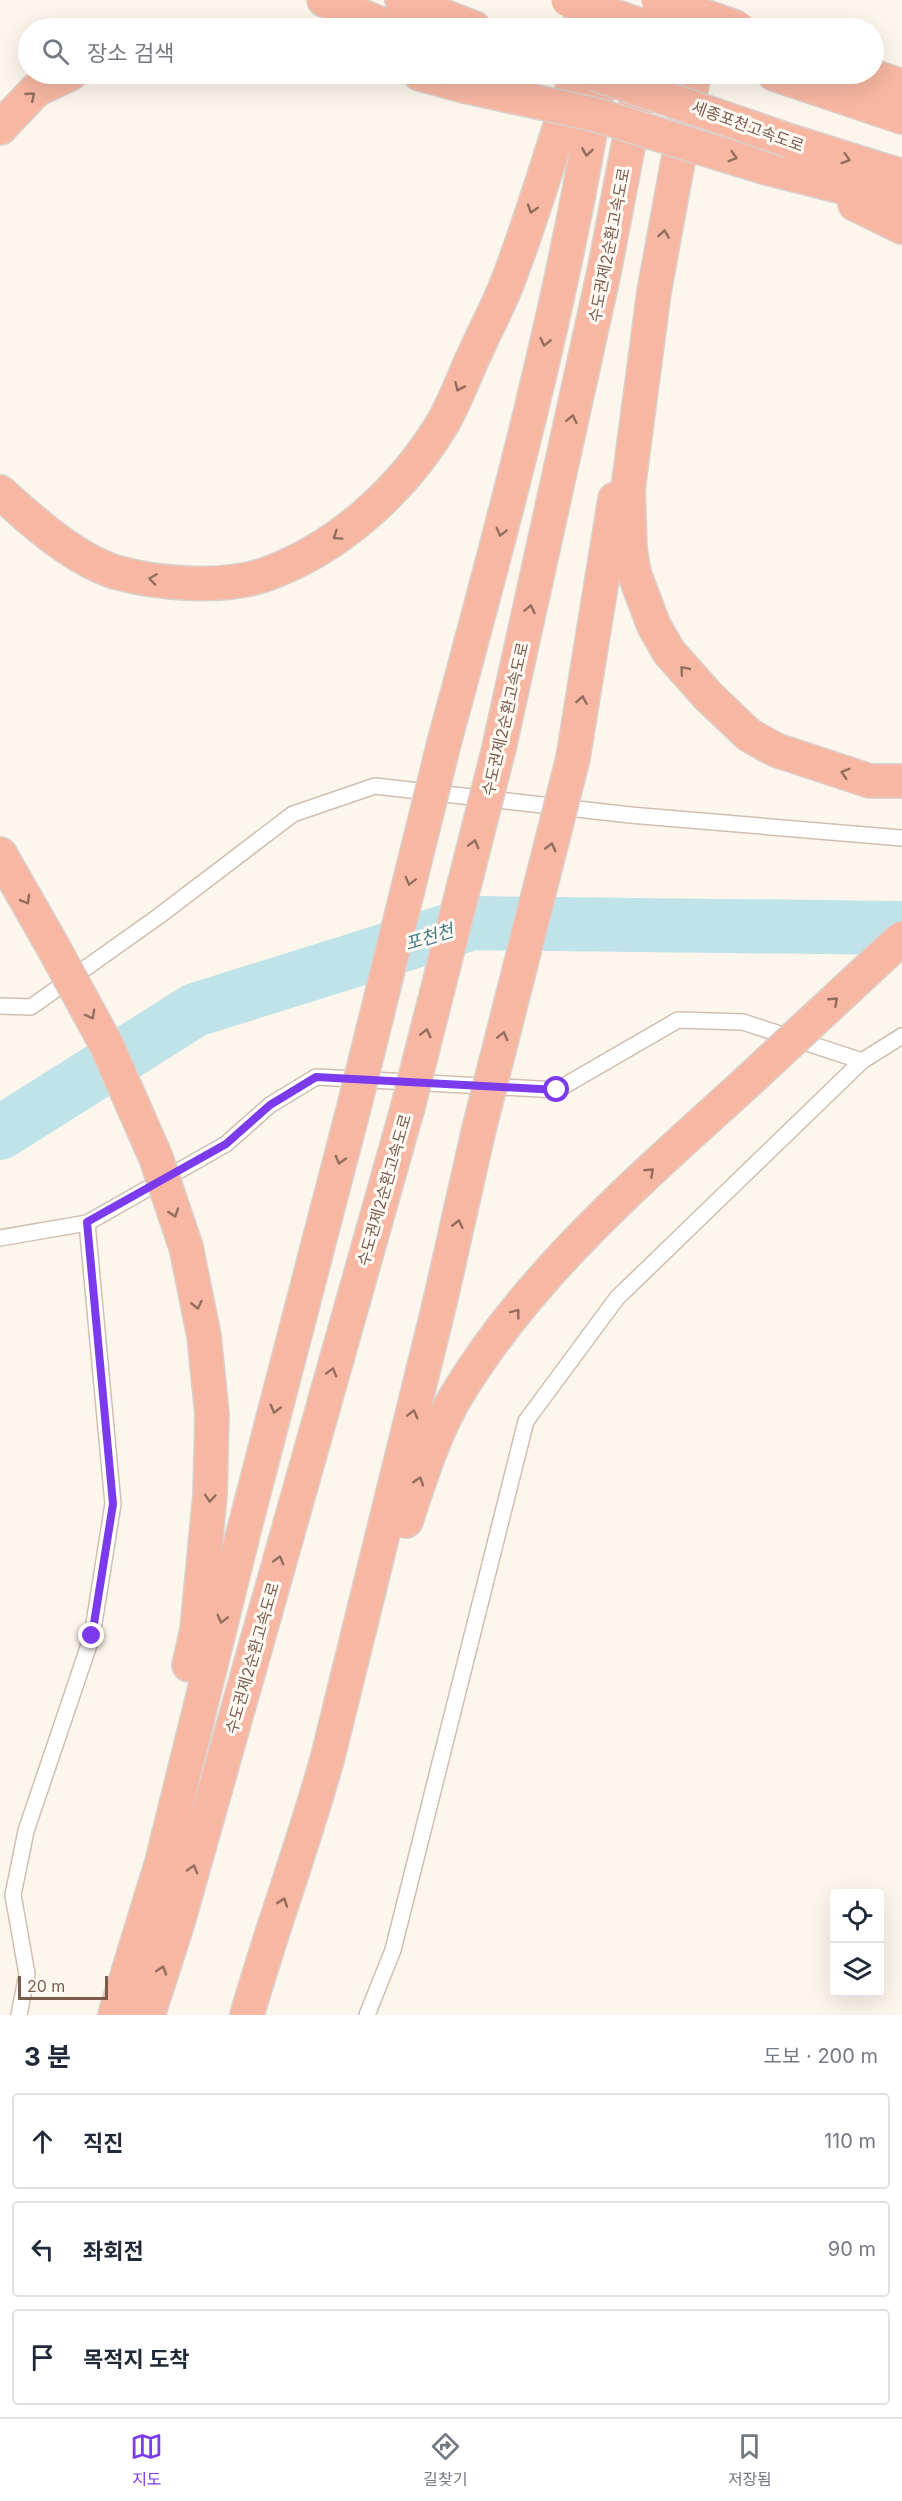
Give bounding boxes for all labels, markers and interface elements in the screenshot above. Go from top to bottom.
search box [18,18,884,84]
icon: search [39,35,72,68]
text: 장소 검색 [87,40,174,66]
one-way arrow [25,92,35,103]
street label: 세종포천고속도로 [689,96,807,156]
one-way arrow [582,147,594,157]
one-way arrow [727,150,737,162]
one-way arrow [840,152,851,164]
street label: 수도권제2순환고속도로 [584,166,634,324]
one-way arrow [527,203,540,214]
one-way arrow [657,229,669,239]
one-way arrow [540,337,553,347]
one-way arrow [455,381,467,392]
one-way arrow [565,414,578,424]
one-way arrow [495,527,508,537]
one-way arrow [333,529,344,540]
one-way arrow [149,573,158,585]
one-way arrow [523,605,536,615]
street label: 수도권제2순환고속도로 [478,640,532,798]
one-way arrow [680,666,691,677]
one-way arrow [576,695,588,705]
one-way arrow [840,768,851,780]
one-way arrow [467,839,480,849]
one-way arrow [543,842,556,852]
one-way arrow [404,876,417,886]
one-way arrow [19,894,30,904]
water label: 포천천 [402,919,458,954]
one-way arrow [827,997,838,1008]
one-way arrow [83,1009,95,1019]
one-way arrow [419,1028,432,1038]
one-way arrow [496,1031,508,1041]
route start [543,1076,569,1102]
street label: 수도권제2순환고속도로 [353,1112,415,1268]
one-way arrow [335,1155,348,1165]
one-way arrow [642,1168,653,1179]
one-way arrow [167,1207,180,1218]
one-way arrow [451,1219,464,1229]
one-way arrow [190,1299,203,1309]
one-way arrow [509,1309,520,1320]
one-way arrow [325,1367,337,1378]
one-way arrow [270,1404,283,1414]
one-way arrow [405,1409,418,1419]
one-way arrow [412,1476,425,1487]
one-way arrow [203,1494,216,1503]
one-way arrow [272,1555,284,1566]
street label: 수도권제2순환고속도로 [221,1580,283,1736]
one-way arrow [216,1613,229,1623]
route end [78,1622,104,1648]
one-way arrow [186,1864,198,1875]
map controls [830,1889,884,1997]
button: locate [830,1889,884,1943]
one-way arrow [275,1897,288,1908]
button: layers [830,1943,884,1997]
one-way arrow [155,1965,168,1976]
scale bar [18,1973,108,2000]
text: 20 m [27,1976,65,1996]
text: 3 분 [24,2041,71,2072]
text: 도보 · 200 m [764,2044,878,2068]
icon: ahead [26,2125,59,2158]
text: 110 m [824,2129,876,2153]
text: 직진 [83,2130,123,2156]
icon: left [26,2233,59,2266]
text: 90 m [828,2237,876,2261]
text: 좌회전 [83,2238,144,2264]
icon: arrive [26,2341,59,2374]
text: 목적지 도착 [83,2346,189,2372]
tab: 지도 [130,2430,163,2490]
tab: 길찾기 [423,2430,468,2490]
tab: 저장됨 [728,2430,772,2490]

